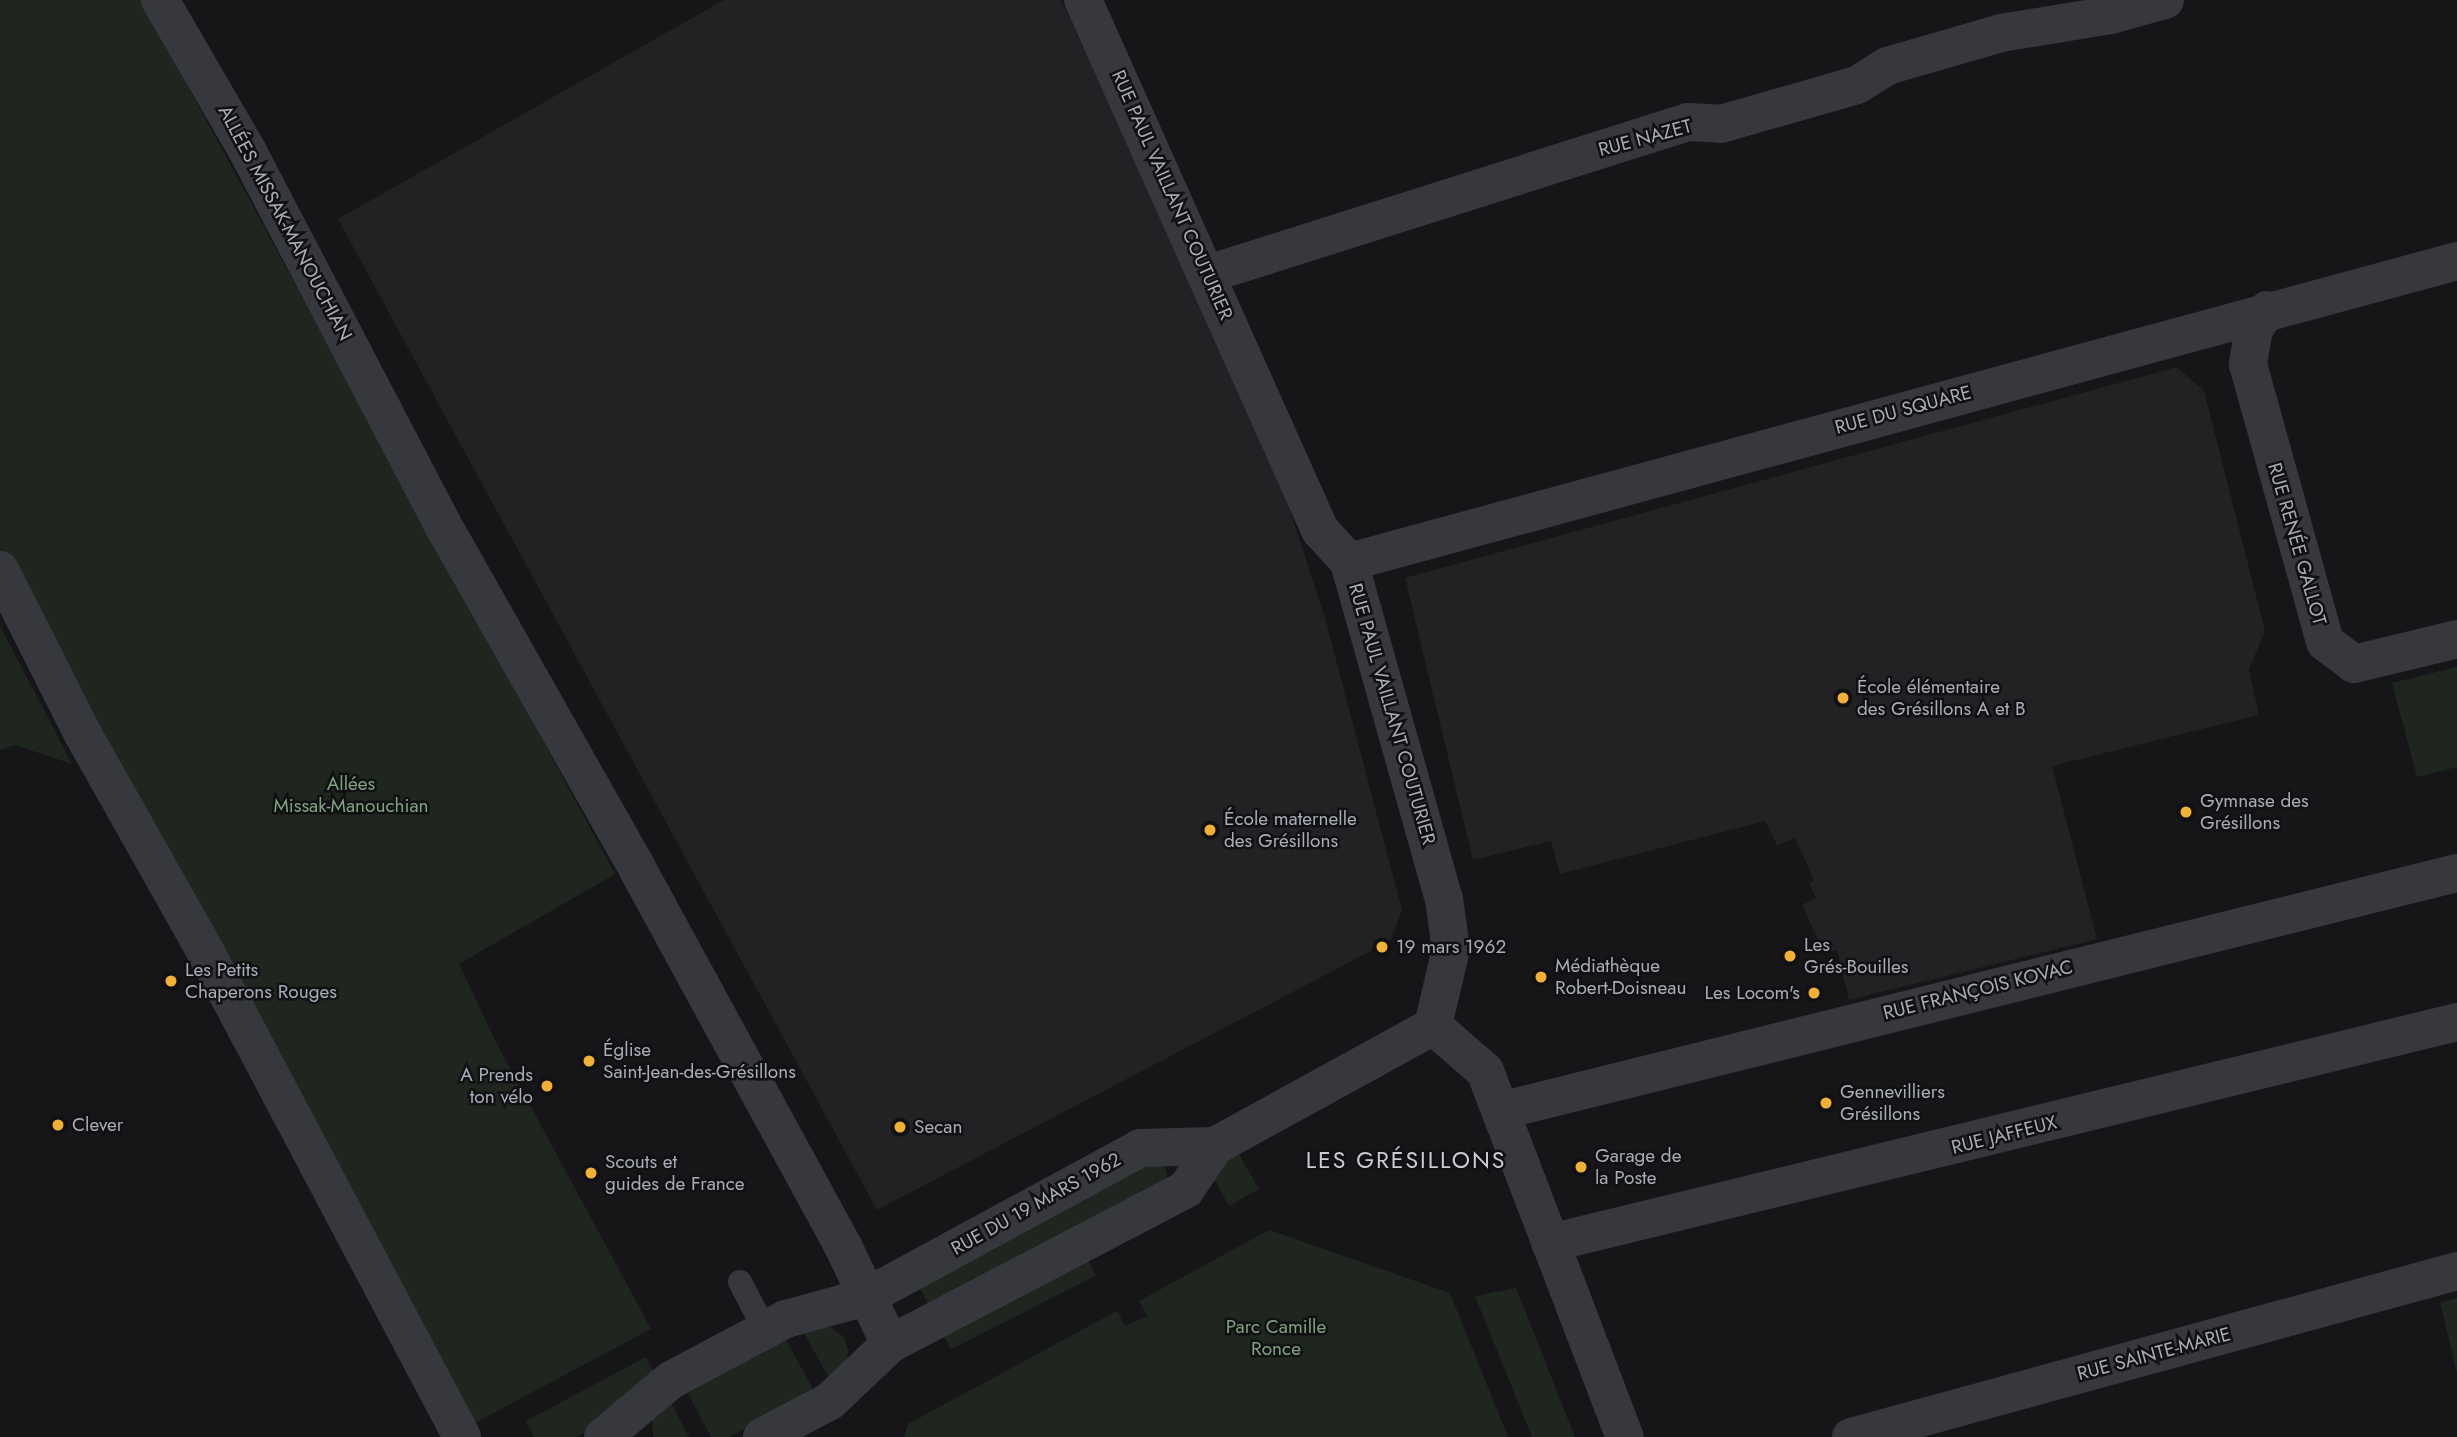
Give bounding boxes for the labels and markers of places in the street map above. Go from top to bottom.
place label: École élémentaire des Grésillons A et B [1857,676,2026,720]
marker: École élémentaire des Grésillons A et B [1835,690,1851,706]
place label: Gymnase des Grésillons [2200,790,2309,834]
marker: Gymnase des Grésillons [2178,804,2194,820]
place label: École maternelle des Grésillons [1224,808,1357,852]
marker: École maternelle des Grésillons [1202,822,1218,838]
place label: Les Grés-Bouilles [1804,934,1908,978]
place label: 19 mars 1962 [1396,936,1506,958]
marker: 19 mars 1962 [1374,939,1390,955]
marker: Les Grés-Bouilles [1782,948,1798,964]
place label: Médiathèque Robert-Doisneau [1555,955,1686,999]
place label: Les Petits Chaperons Rouges [185,959,337,1003]
marker: Médiathèque Robert-Doisneau [1533,969,1549,985]
marker: Les Petits Chaperons Rouges [163,973,179,989]
place label: Les Locom's [1705,982,1800,1004]
marker: Les Locom's [1806,985,1822,1001]
place label: Église Saint-Jean-des-Grésillons [603,1039,796,1083]
marker: Église Saint-Jean-des-Grésillons [581,1053,597,1069]
place label: A Prends ton vélo [460,1064,533,1108]
marker: A Prends ton vélo [539,1078,555,1094]
place label: Gennevilliers Grésillons [1840,1081,1945,1125]
marker: Gennevilliers Grésillons [1818,1095,1834,1111]
place label: Clever [72,1114,123,1136]
place label: Secan [914,1116,962,1138]
marker: Clever [50,1117,66,1133]
marker: Secan [892,1119,908,1135]
place label: Garage de la Poste [1595,1145,1681,1189]
place label: Scouts et guides de France [605,1151,745,1195]
marker: Garage de la Poste [1573,1159,1589,1175]
marker: Scouts et guides de France [583,1165,599,1181]

